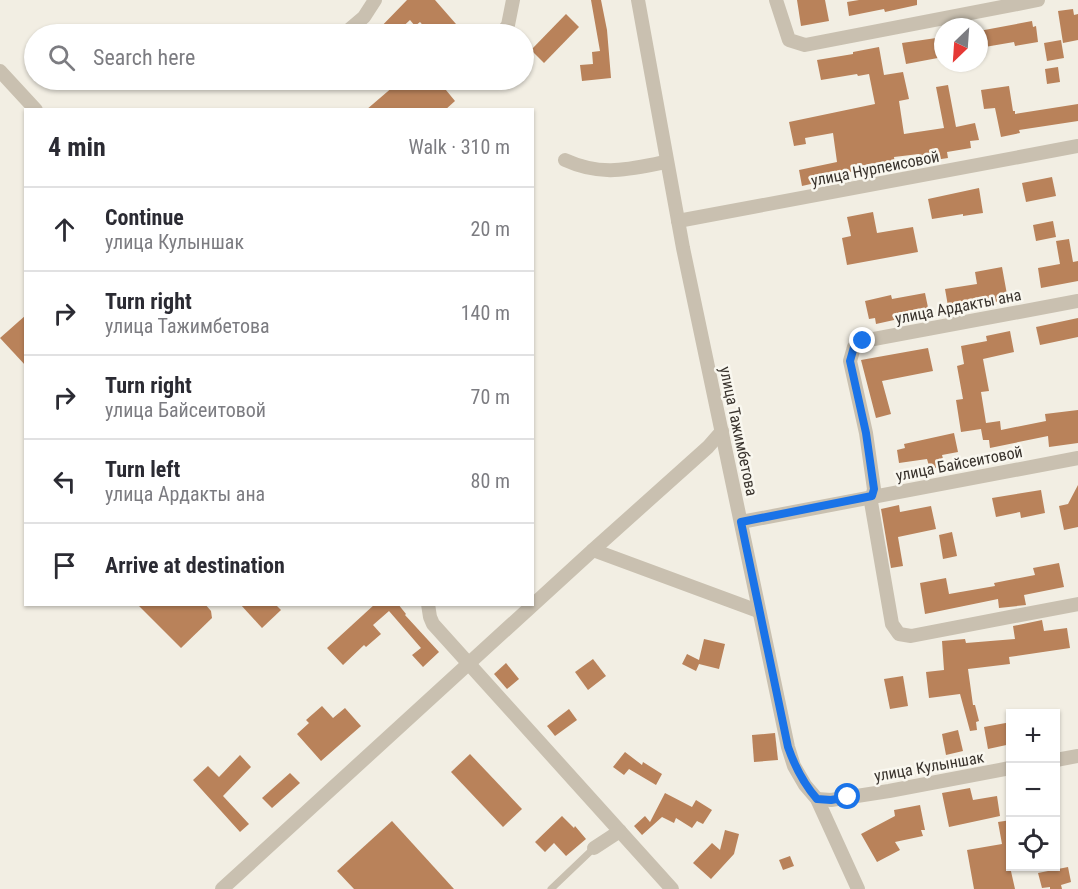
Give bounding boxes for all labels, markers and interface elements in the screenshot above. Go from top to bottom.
north arrow [934,18,988,72]
search box [24,24,534,90]
icon: search [45,41,78,74]
text: Search here [93,45,195,70]
text: 4 min [48,132,106,162]
text: Walk · 310 m [409,135,510,159]
street label: улица Нурпеисовой [809,147,941,190]
text: Continue [105,205,184,230]
icon: ahead [48,213,81,246]
text: 20 m [471,217,510,241]
text: улица Кулыншак [105,230,244,254]
street label: улица Ардакты ана [893,285,1023,328]
text: Turn right [105,289,192,314]
icon: right [48,297,81,330]
text: 140 m [461,301,510,325]
text: улица Тажимбетова [105,314,270,338]
route end [849,327,875,353]
street label: улица Тажимбетова [716,365,761,497]
text: Turn right [105,373,192,398]
icon: right [48,381,81,414]
text: 70 m [471,385,510,409]
text: улица Байсеитовой [105,398,266,422]
street label: улица Байсеитовой [894,442,1024,485]
text: Turn left [105,457,180,482]
icon: left [48,465,81,498]
text: 80 m [471,469,510,493]
text: улица Ардакты ана [105,482,265,506]
icon: arrive [48,549,81,582]
text: Arrive at destination [105,553,285,578]
map controls [1006,709,1060,871]
button: + [1006,709,1060,763]
street label: улица Кулыншак [873,747,986,786]
button: − [1006,763,1060,817]
route start [834,783,860,809]
button: locate [1006,817,1060,871]

